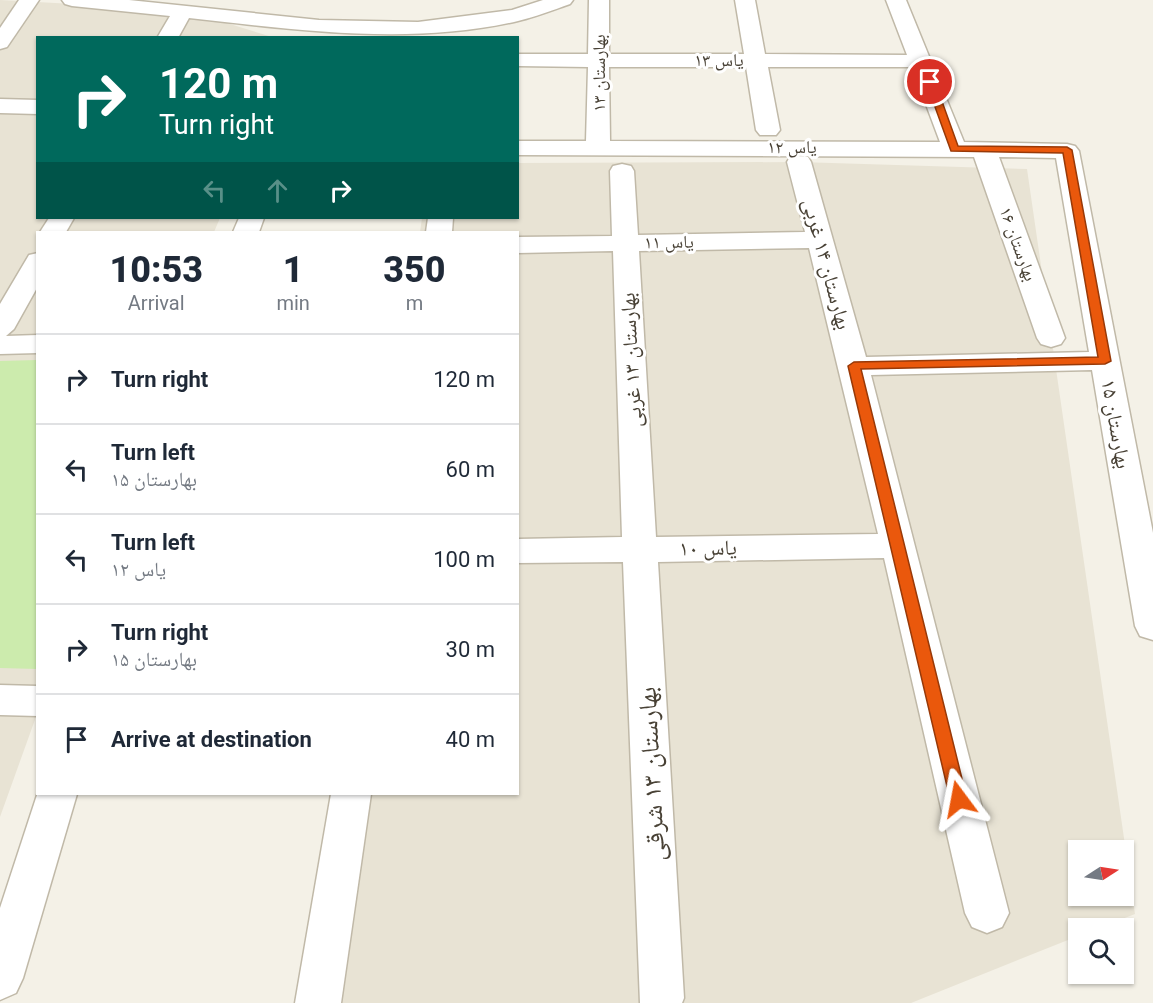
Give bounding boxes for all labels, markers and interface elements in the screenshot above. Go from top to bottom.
street label: بهارستان ۱۳ [588,34,610,112]
street label: یاس ۱۳ [694,49,744,71]
pin [904,56,955,107]
text: 120 m [159,59,278,108]
icon: right [60,60,138,138]
icon: arrive [913,65,946,98]
text: Turn right [159,109,274,141]
street label: یاس ۱۲ [767,136,817,158]
icon: left [198,174,231,207]
icon: ahead [261,174,294,207]
icon: right [324,174,357,207]
street label: بهارستان ۱۴ غربی [797,196,856,332]
street label: بهارستان ۱۶ [994,204,1042,284]
street label: یاس ۱۱ [644,231,694,253]
text: 10:53 [109,249,203,291]
text: 1 [283,249,304,291]
text: 350 [383,249,446,291]
text: Arrival [128,291,185,315]
text: min [276,291,310,315]
text: m [406,291,423,315]
street label: بهارستان ۱۳ غربی [615,292,648,428]
icon: right [60,363,93,396]
text: Turn right [111,367,208,392]
text: 120 m [433,367,495,392]
street label: بهارستان ۱۵ [1096,377,1136,471]
text: Turn left [111,440,195,465]
icon: left [60,453,93,486]
text: 60 m [446,457,495,482]
text: بهارستان ۱۵ [111,467,197,491]
text: Turn left [111,530,195,555]
street label: یاس ۱۰ [679,535,737,562]
icon: left [60,543,93,576]
text: 100 m [433,547,495,572]
text: یاس ۱۲ [111,557,166,581]
text: Turn right [111,620,208,645]
icon: right [60,633,93,666]
text: 30 m [446,637,495,662]
text: بهارستان ۱۵ [111,647,197,671]
street label: بهارستان ۱۳ شرقی [631,686,672,862]
icon: arrive [60,723,93,756]
text: Arrive at destination [111,727,312,752]
text: 40 m [446,727,495,752]
position arrow [927,767,991,831]
north arrow [1068,840,1134,906]
map controls [1068,840,1134,984]
button: search [1068,918,1134,984]

